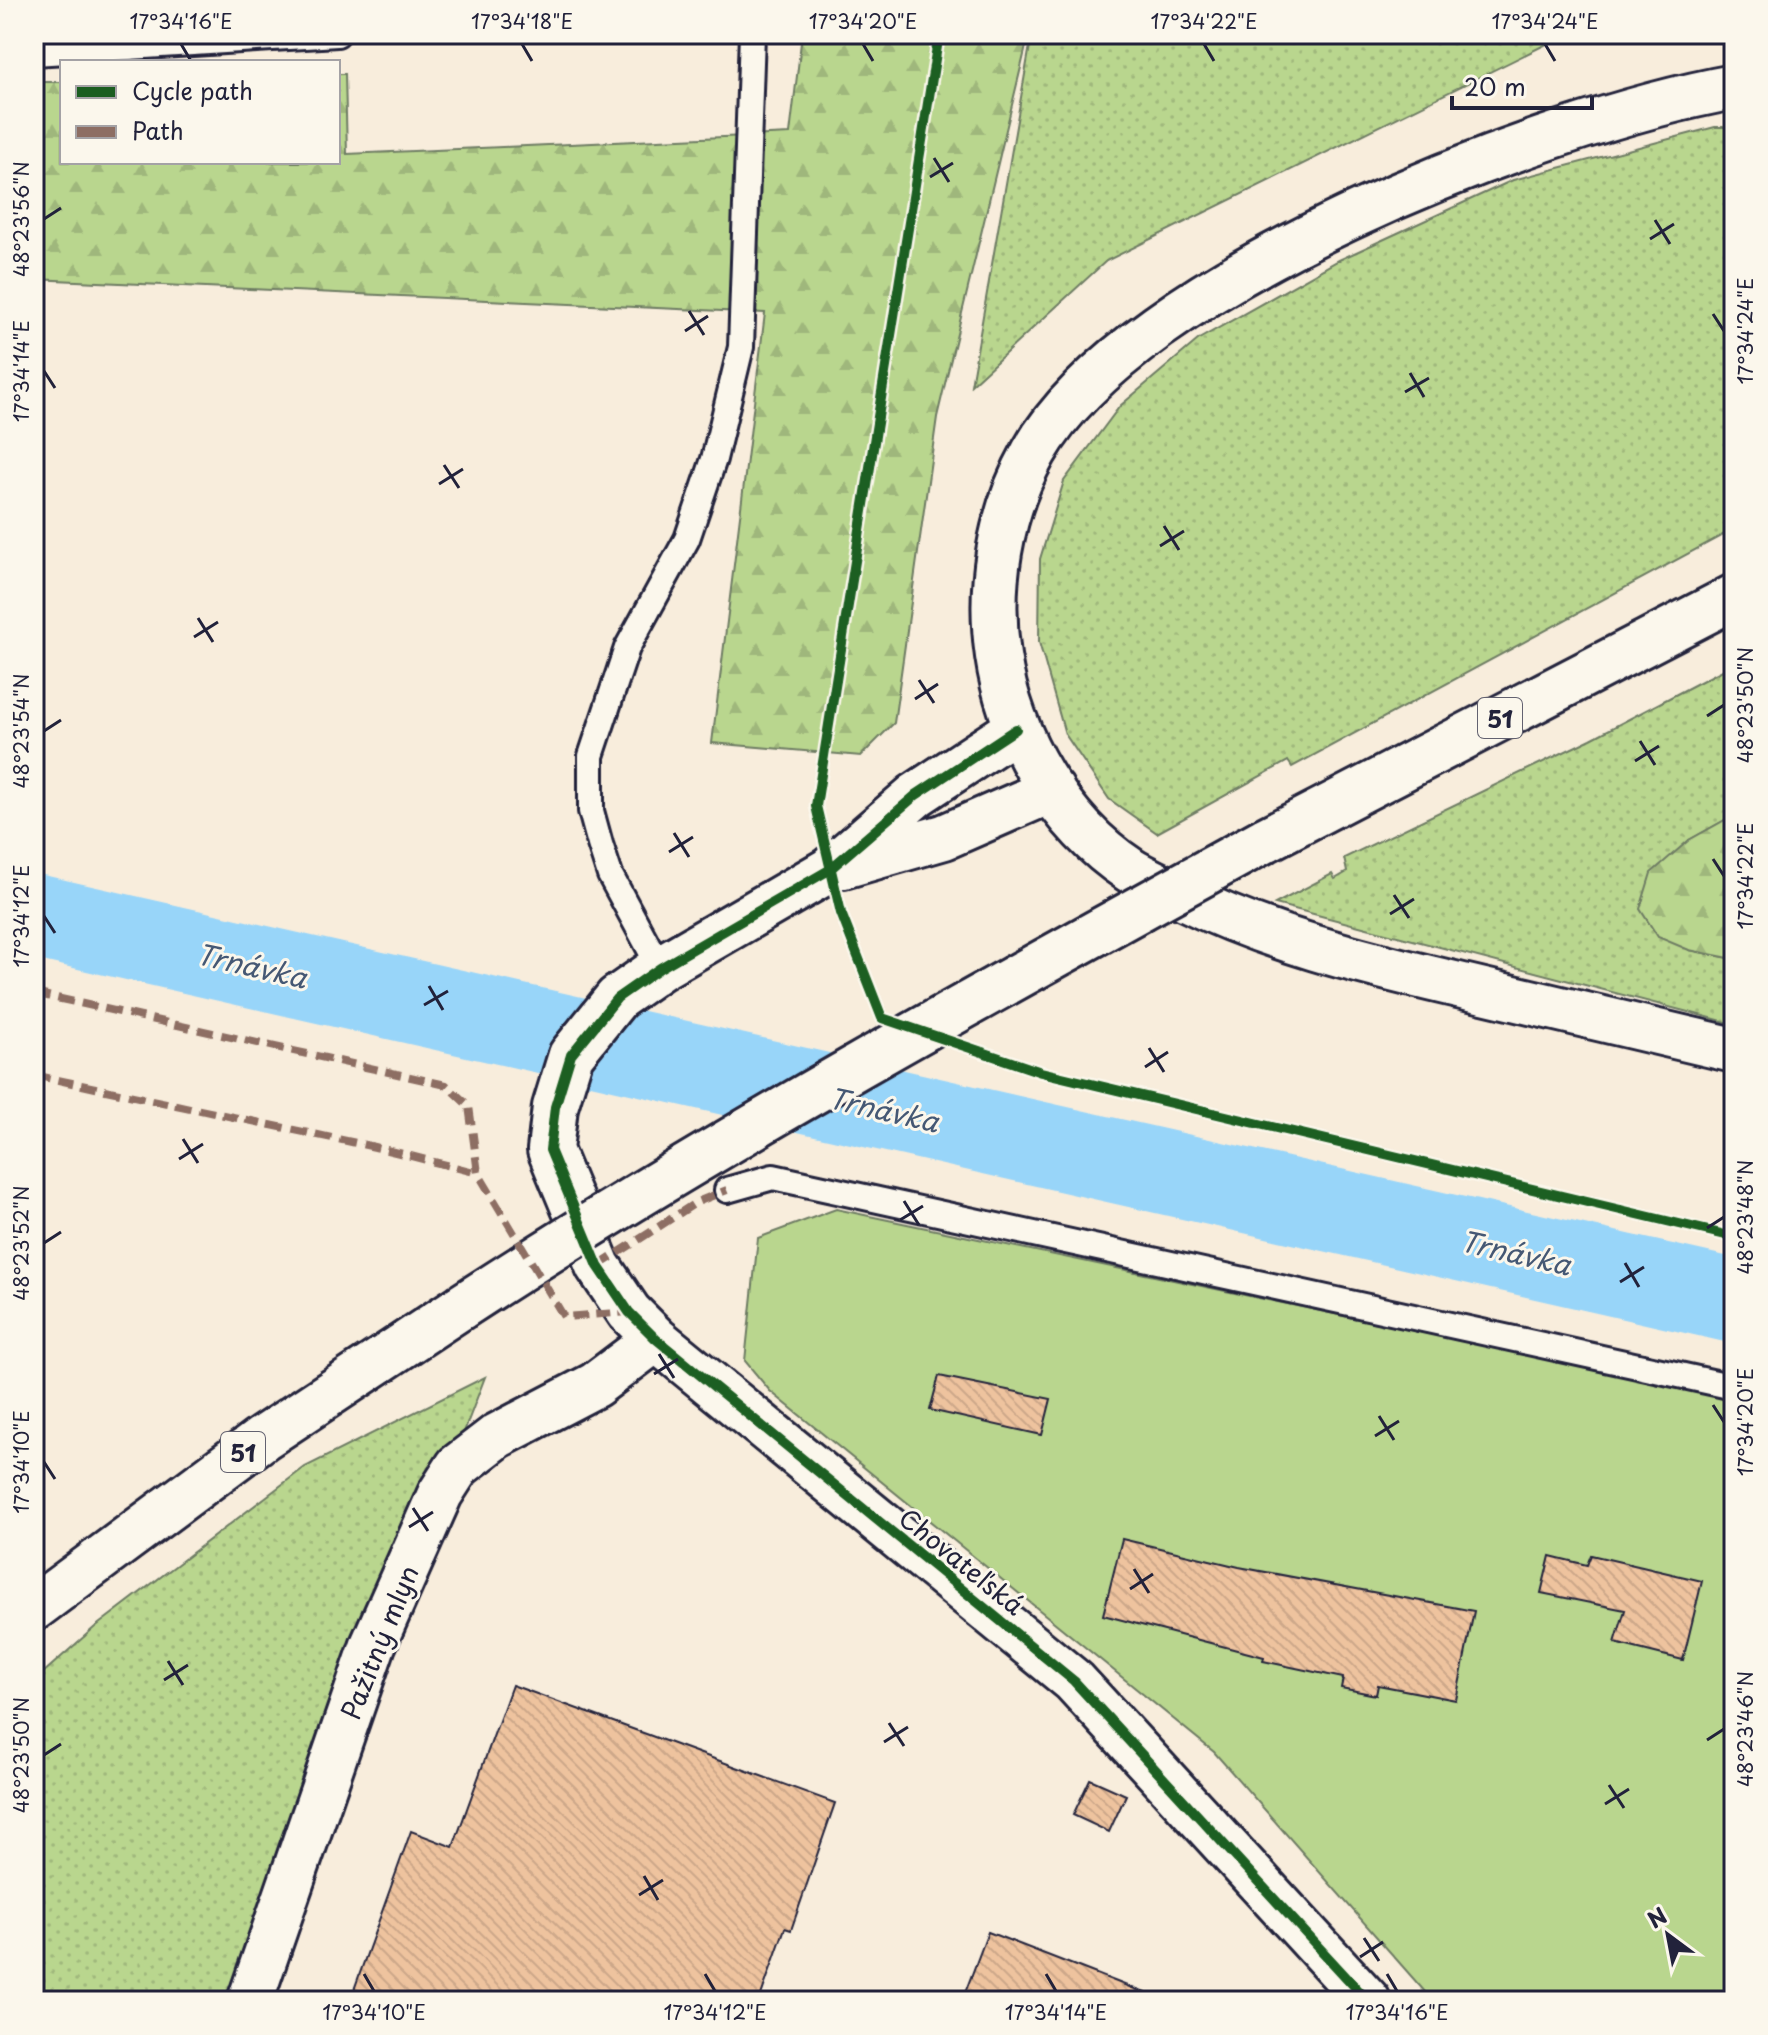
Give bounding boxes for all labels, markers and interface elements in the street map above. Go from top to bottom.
text: 17°34'16"E [129,6,233,36]
text: 17°34'18"E [471,6,573,36]
text: 17°34'20"E [809,6,917,36]
text: 17°34'22"E [1151,6,1257,36]
text: 17°34'24"E [1492,6,1598,36]
legend [60,60,340,164]
scale bar [1452,60,1592,110]
text: 20 m [1464,68,1526,104]
text: Cycle path [132,72,253,108]
text: Path [132,112,184,148]
text: 48°23'56"N [6,161,36,277]
text: 17°34'24"E [1730,278,1760,384]
text: 17°34'14"E [6,320,36,422]
text: 48°23'50"N [1730,647,1760,763]
text: 48°23'54"N [6,673,36,789]
road number: 51 [1478,698,1522,738]
text: 17°34'22"E [1730,823,1760,929]
text: 17°34'12"E [6,864,36,968]
water label: Trnávka [193,931,313,999]
water label: Trnávka [825,1075,945,1143]
text: 48°23'48"N [1730,1160,1760,1274]
text: 48°23'52"N [6,1185,36,1301]
water label: Trnávka [1457,1218,1577,1286]
text: 17°34'20"E [1730,1368,1760,1476]
text: 17°34'10"E [6,1410,36,1514]
road number: 51 [221,1432,265,1472]
street label: Chovateľská [891,1498,1034,1624]
street label: Pažitný mlyn [330,1559,428,1725]
text: 48°23'46"N [1730,1671,1760,1787]
text: 48°23'50"N [6,1697,36,1813]
north arrow [1628,1895,1708,1975]
text: N [1640,1898,1673,1935]
text: 17°34'10"E [322,1997,426,2027]
text: 17°34'12"E [663,1997,767,2027]
text: 17°34'14"E [1005,1997,1107,2027]
text: 17°34'16"E [1345,1997,1449,2027]

